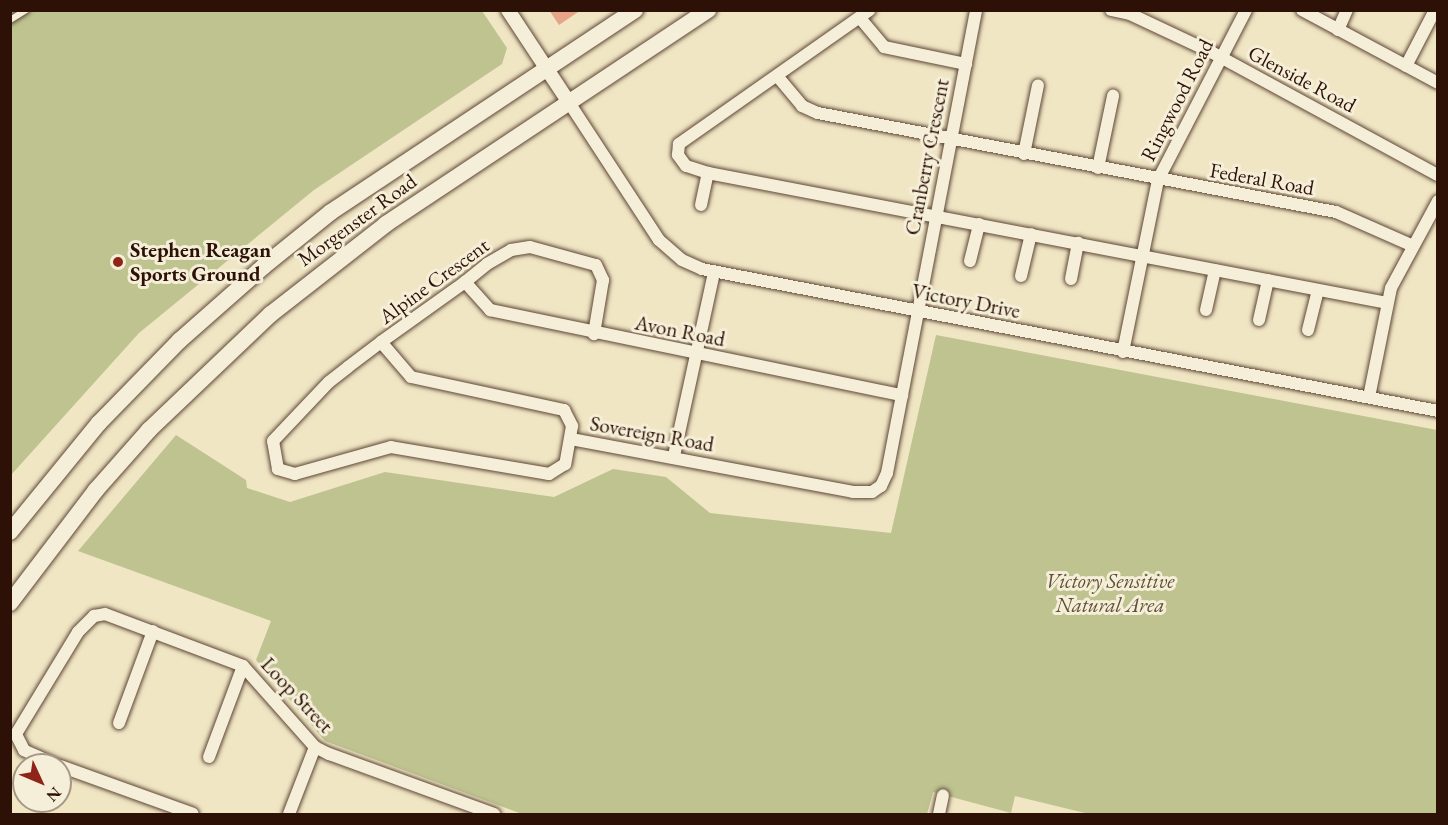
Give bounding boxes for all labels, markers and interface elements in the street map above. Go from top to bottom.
street label: Ringwood Road [1135,35,1219,165]
street label: Glenside Road [1244,40,1360,118]
street label: Cranberry Crescent [899,77,955,237]
street label: Federal Road [1208,157,1316,201]
street label: Morgenster Road [293,168,421,272]
street label: Alpine Crescent [374,233,494,329]
place label: Stephen Reagan Sports Ground [130,237,271,287]
marker: Stephen Reagan Sports Ground [111,255,125,269]
street label: Victory Drive [910,278,1022,324]
street label: Avon Road [633,310,727,352]
street label: Sovereign Road [588,411,716,457]
park label: Victory Sensitive Natural Area [1045,568,1175,618]
street label: Loop Street [256,652,338,738]
north arrow [12,753,72,813]
text: N [42,783,66,806]

